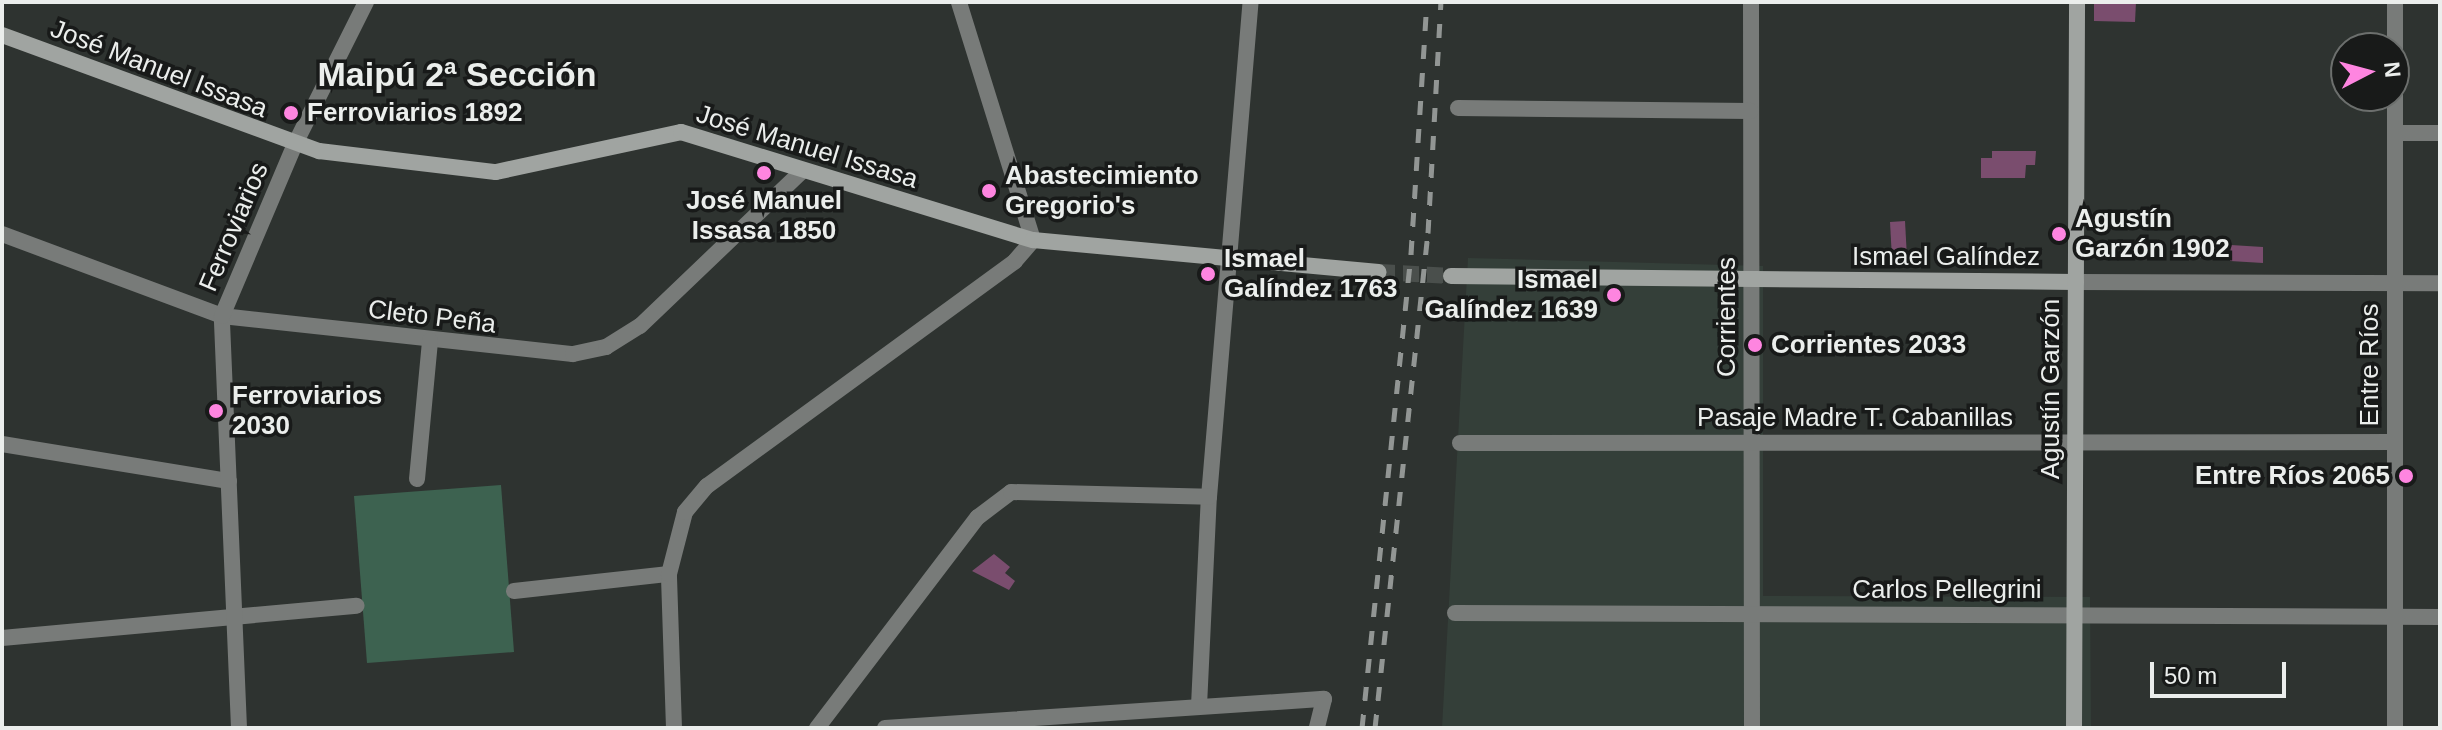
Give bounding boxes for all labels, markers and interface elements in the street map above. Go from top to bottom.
street label: José Manuel Issasa [46,13,272,125]
north arrow [2330,32,2410,112]
district label: Maipú 2ª Sección [318,55,596,95]
text: N [2379,60,2406,79]
place label: Ferroviarios 1892 [307,97,522,129]
street label: José Manuel Issasa [693,98,921,196]
marker: Ferroviarios 1892 [282,104,300,122]
street label: Ferroviarios [193,158,275,296]
place label: Abastecimiento Gregorio's [1005,160,1199,222]
marker: José Manuel Issasa 1850 [755,164,773,182]
marker: Abastecimiento Gregorio's [980,182,998,200]
place label: José Manuel Issasa 1850 [686,185,842,246]
place label: Agustín Garzón 1902 [2075,203,2230,264]
marker: Agustín Garzón 1902 [2050,225,2068,243]
street label: Ismael Galíndez [1852,241,2040,273]
place label: Ismael Galíndez 1763 [1224,243,1397,304]
street label: Corrientes [1711,257,1743,377]
place label: Ismael Galíndez 1639 [1425,264,1598,326]
marker: Ismael Galíndez 1763 [1199,265,1217,283]
marker: Ismael Galíndez 1639 [1605,286,1623,304]
street label: Cleto Peña [366,294,498,340]
street label: Agustín Garzón [2035,299,2067,479]
street label: Entre Ríos [2354,304,2386,426]
place label: Corrientes 2033 [1771,329,1966,361]
marker: Corrientes 2033 [1746,336,1764,354]
place label: Ferroviarios 2030 [232,380,382,442]
marker: Ferroviarios 2030 [207,402,225,420]
street label: Pasaje Madre T. Cabanillas [1697,402,2013,434]
place label: Entre Ríos 2065 [2195,460,2390,492]
marker: Entre Ríos 2065 [2397,467,2415,485]
street label: Carlos Pellegrini [1852,574,2042,606]
scale bar [2154,646,2290,696]
text: 50 m [2164,662,2217,689]

